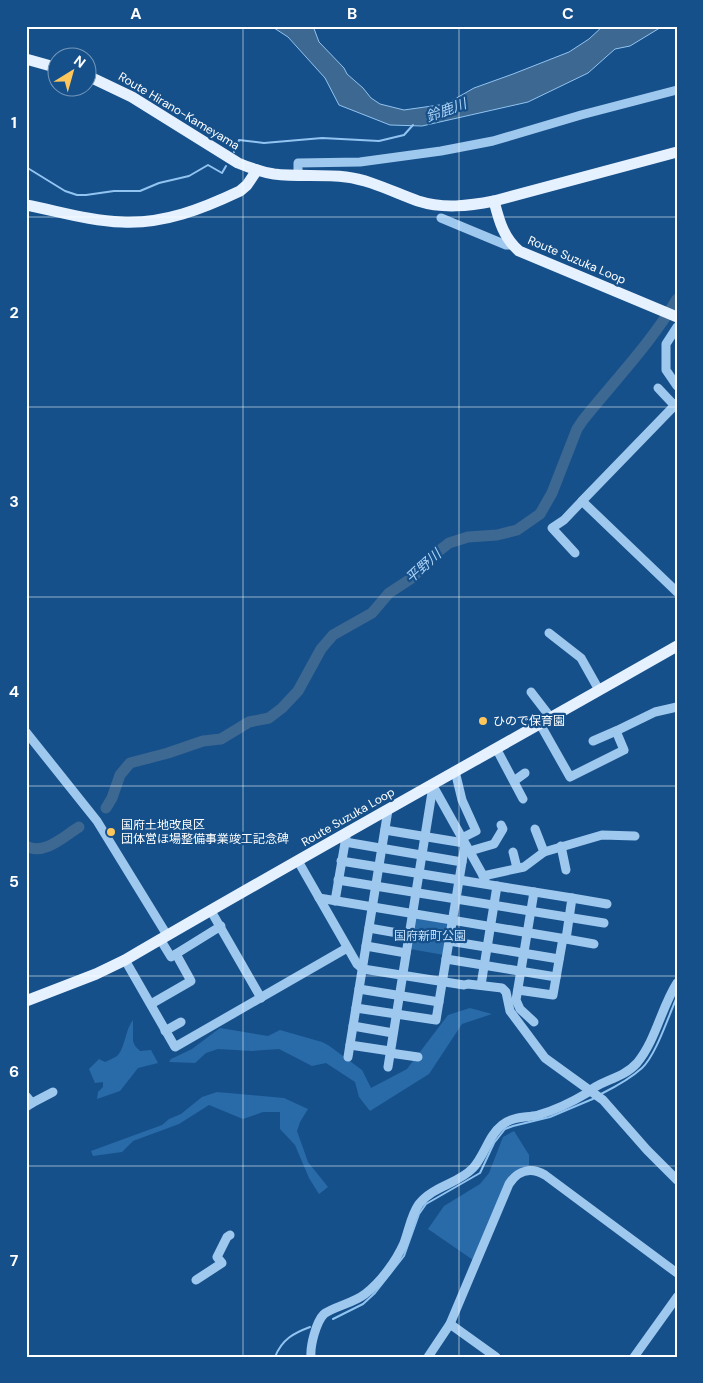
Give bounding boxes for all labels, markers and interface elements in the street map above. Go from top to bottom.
text: A [130,3,142,24]
text: B [347,3,357,24]
text: C [562,3,574,24]
north arrow [48,48,98,98]
text: N [70,51,89,72]
street label: Route Hirano-Kameyama [116,68,242,154]
water label: 鈴鹿川 [423,94,471,126]
text: 1 [11,112,17,133]
street label: Route Suzuka Loop [526,232,628,288]
text: 2 [9,302,19,323]
text: 3 [9,491,19,512]
water label: 平野川 [401,544,446,587]
text: 4 [9,681,19,702]
place label: ひので保育園 [493,713,565,729]
marker: ひので保育園 [477,715,489,727]
street label: Route Suzuka Loop [299,784,397,850]
place label: 国府土地改良区 団体営ほ場整備事業竣工記念碑 [121,817,289,847]
marker: 国府土地改良区 団体営ほ場整備事業竣工記念碑 [105,826,117,838]
text: 5 [9,871,19,892]
park label: 国府新町公園 [394,928,466,944]
text: 6 [9,1061,19,1082]
text: 7 [10,1250,19,1271]

